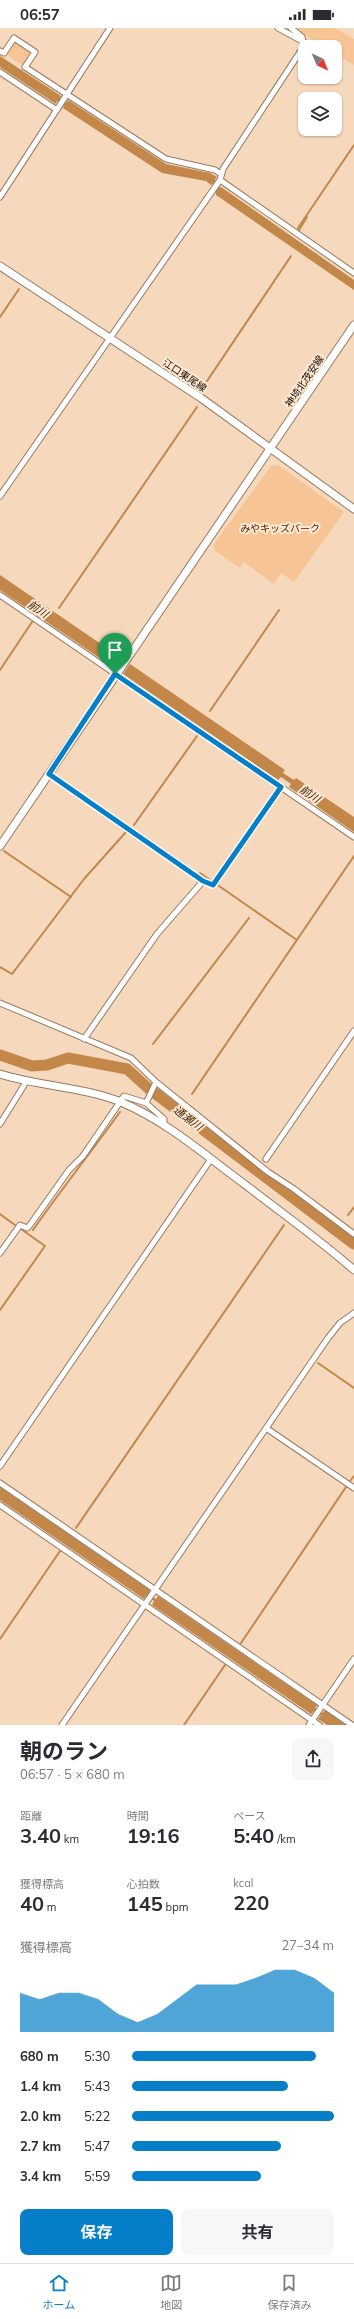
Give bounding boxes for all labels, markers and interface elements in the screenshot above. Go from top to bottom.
text: 06:57 [20,5,60,24]
north arrow [298,40,342,84]
map controls [298,40,342,136]
button: layers [298,92,342,136]
street label: 神埼北茂安線 [282,353,327,410]
street label: 江口東尾線 [160,356,209,395]
park label: みやキッズパーク [240,522,320,535]
water label: 前川 [25,597,52,622]
pin [98,633,132,674]
icon: arrive [104,639,126,661]
water label: 前川 [297,782,324,807]
water label: 通瀬川 [171,1102,206,1134]
text: 朝のラン [20,1737,108,1765]
button: share [292,1738,334,1780]
text: 06:57 · 5 × 680 m [20,1766,125,1782]
text: 距離 [20,1809,42,1823]
text: 時間 [127,1809,149,1823]
text: ペース [233,1809,266,1823]
text: 3.40 [20,1823,61,1848]
text: 19:16 [127,1823,180,1848]
text: 5:40 [233,1823,274,1848]
text: km [61,1832,79,1846]
text: /km [274,1832,296,1846]
text: kcal [233,1876,253,1890]
text: 獲得標高 [20,1877,64,1891]
text: 心拍数 [127,1877,160,1891]
text: 220 [233,1890,269,1915]
text: 40 [20,1891,44,1916]
text: 145 [127,1891,163,1916]
text: m [44,1900,57,1914]
text: bpm [163,1900,188,1914]
text: 27–34 m [281,1937,334,1953]
text: 獲得標高 [20,1939,72,1955]
text: 680 m [20,2048,59,2064]
text: 5:30 [84,2048,110,2064]
text: 1.4 km [20,2078,61,2094]
text: 5:43 [84,2078,110,2094]
text: 2.0 km [20,2108,61,2124]
text: 5:22 [84,2108,110,2124]
text: 2.7 km [20,2138,61,2154]
text: 5:47 [84,2138,110,2154]
text: 3.4 km [20,2168,61,2184]
text: 5:59 [84,2168,110,2184]
button: 保存 [20,2209,173,2255]
button: 共有 [181,2209,334,2255]
tab: ホーム [43,2272,75,2312]
tab: 地図 [160,2272,182,2312]
tab: 保存済み [267,2272,311,2312]

